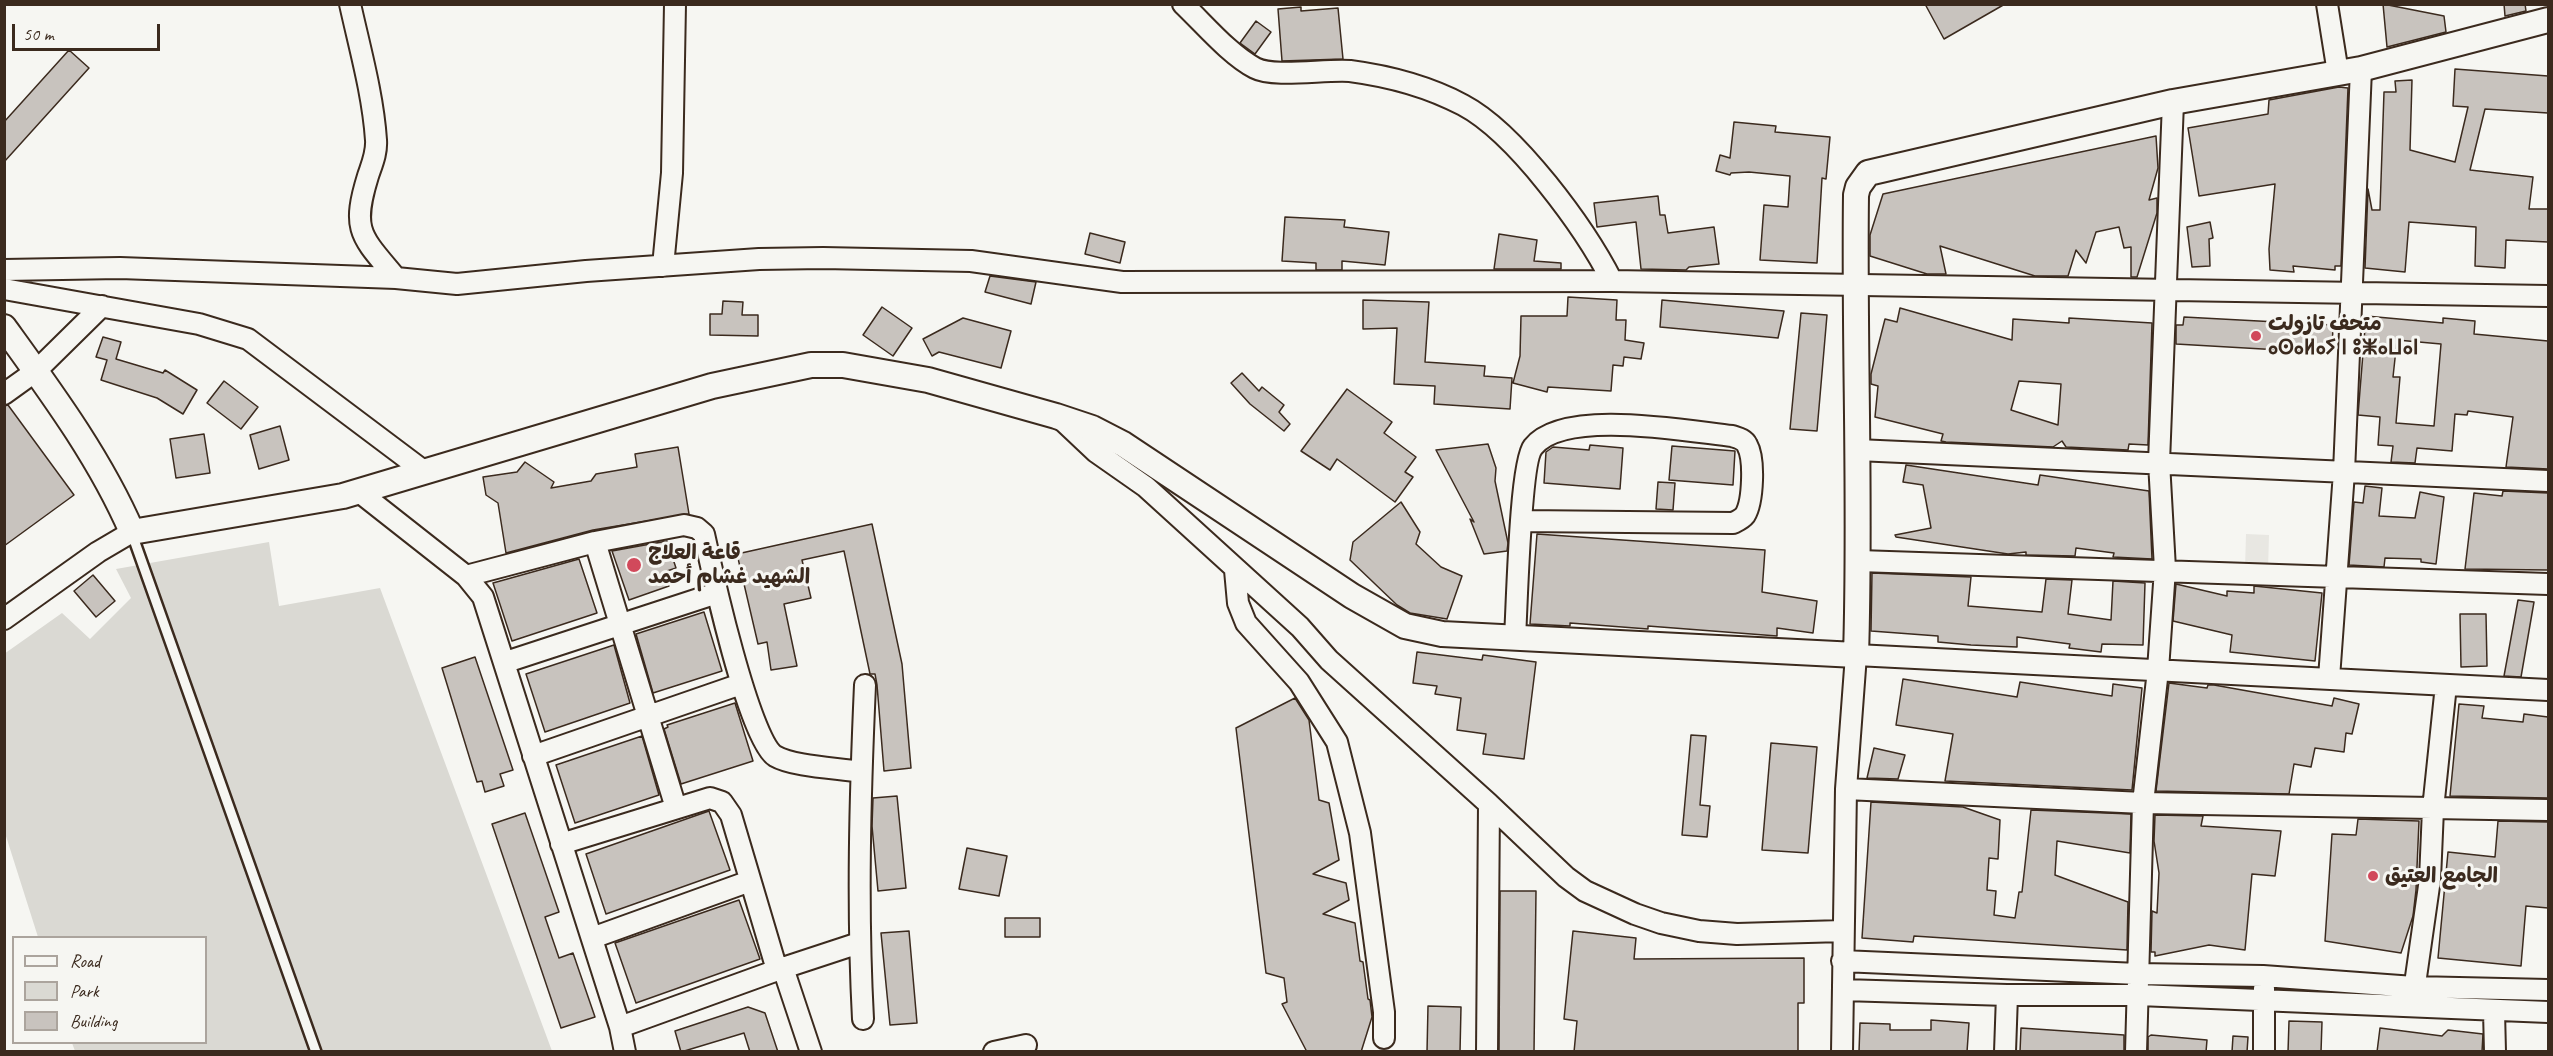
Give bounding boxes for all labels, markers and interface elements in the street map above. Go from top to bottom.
scale bar [15,12,164,50]
text: 50 m [23,23,54,45]
place label: متحف تازولت ⴰⵙⴰⵍⴰⵢ ⵏ ⵓⵥⴰⵡⴰⵏ [2268,311,2419,361]
marker: متحف تازولت ⴰⵙⴰⵍⴰⵢ ⵏ ⵓⵥⴰⵡⴰⵏ [2249,329,2263,343]
place label: قاعة العلاج الشهيد غشام أحمد [648,540,810,590]
marker: قاعة العلاج الشهيد غشام أحمد [625,556,643,574]
place label: الجامع العتيق [2385,863,2498,889]
marker: الجامع العتيق [2366,869,2380,883]
legend [12,936,207,1044]
text: Road [70,950,100,972]
text: Park [70,980,99,1002]
text: Building [70,1010,117,1032]

